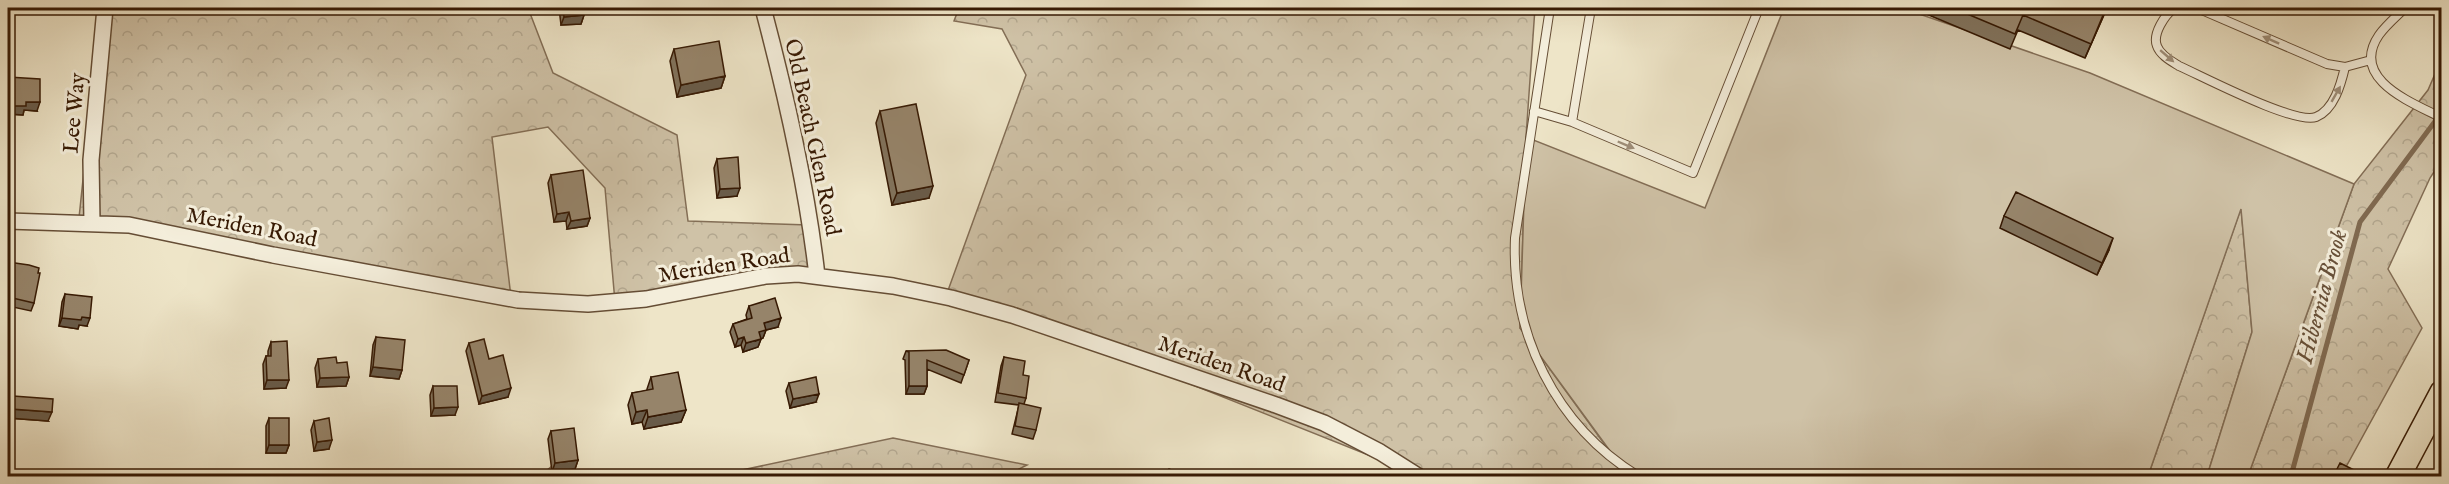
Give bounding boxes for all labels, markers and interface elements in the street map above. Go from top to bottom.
one-way arrow [2262,35,2280,44]
street label: Old Beach Glen Road [777,36,847,239]
one-way arrow [2159,49,2174,62]
street label: Lee Way [58,72,92,155]
one-way arrow [2331,85,2341,102]
one-way arrow [1618,140,1636,150]
street label: Meriden Road [184,202,320,254]
water label: Hibernia Brook [2290,226,2355,367]
street label: Meriden Road [657,242,792,290]
street label: Meriden Road [1154,330,1289,400]

